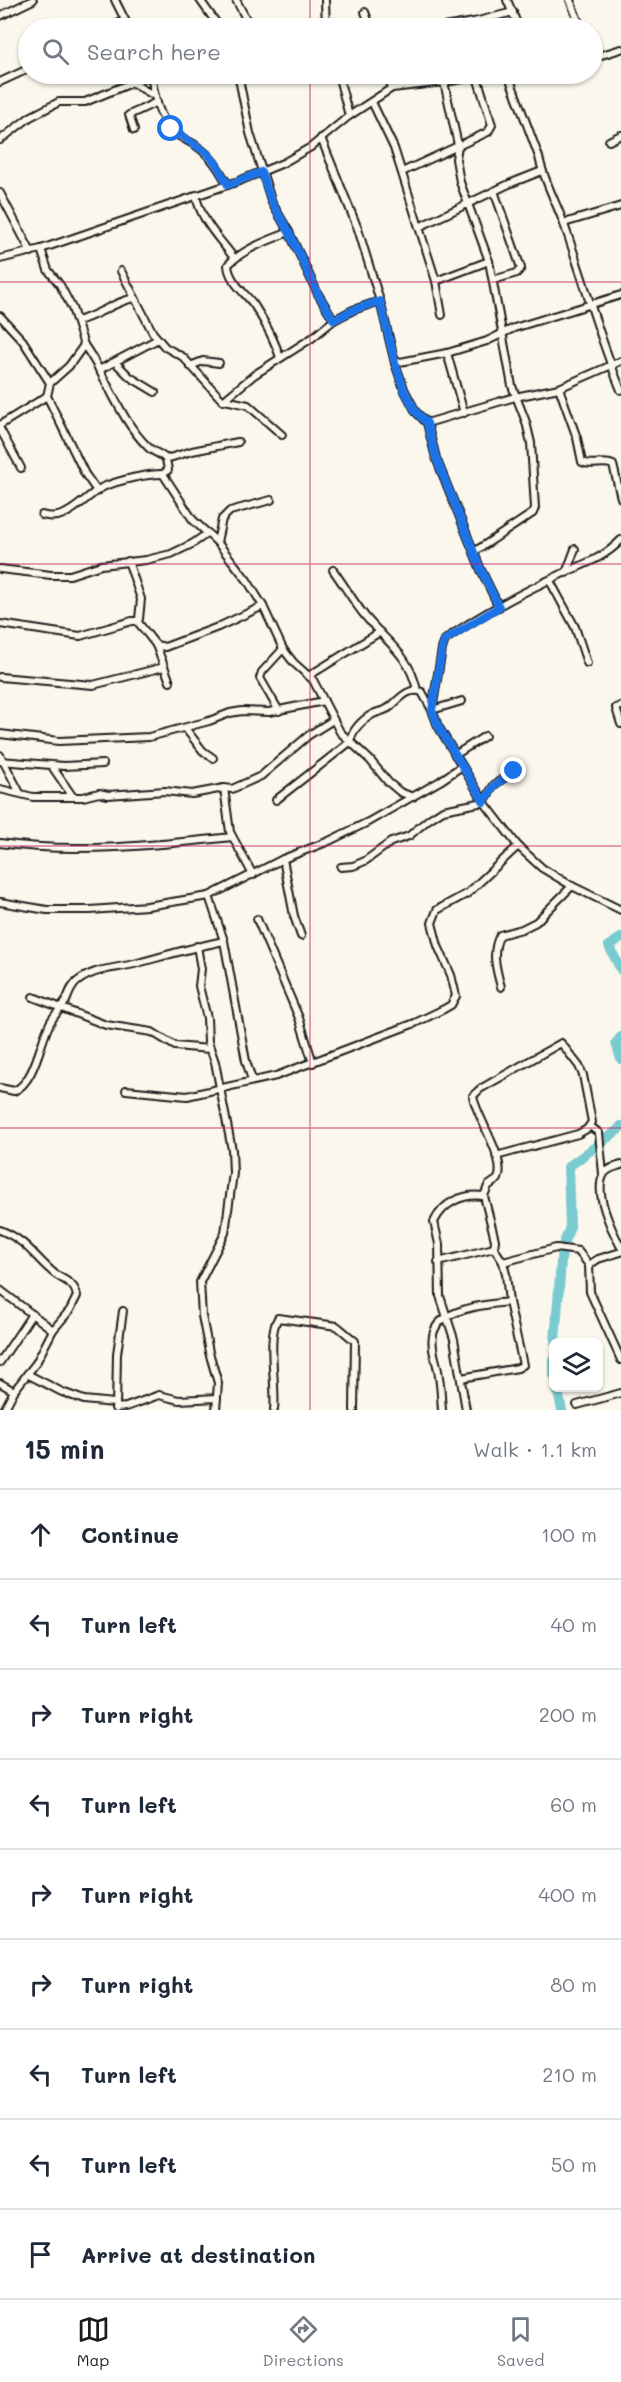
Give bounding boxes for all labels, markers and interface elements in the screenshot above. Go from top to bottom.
search box [18,18,603,84]
icon: search [39,35,72,68]
text: Search here [87,37,221,66]
route start [157,115,183,141]
route end [500,757,526,783]
map controls [549,1338,603,1392]
button: layers [549,1338,603,1392]
text: 15 min [24,1432,104,1466]
text: Walk · 1.1 km [473,1436,597,1462]
icon: ahead [24,1518,57,1551]
text: Continue [81,1520,179,1549]
text: 100 m [541,1521,597,1547]
icon: left [24,1608,57,1641]
text: Turn left [81,1610,177,1639]
text: 40 m [551,1611,597,1637]
icon: right [24,1698,57,1731]
text: Turn right [81,1700,193,1729]
text: 200 m [539,1701,597,1727]
icon: left [24,1788,57,1821]
text: Turn left [81,1790,177,1819]
text: 60 m [550,1791,597,1817]
icon: right [24,1878,57,1911]
text: Turn right [81,1880,193,1909]
text: 400 m [538,1881,597,1907]
icon: right [24,1968,57,2001]
text: Turn right [81,1970,193,1999]
text: 80 m [550,1971,597,1997]
icon: left [24,2058,57,2091]
text: Turn left [81,2060,177,2089]
text: 210 m [542,2061,597,2087]
icon: left [24,2148,57,2181]
text: Turn left [81,2150,177,2179]
text: 50 m [551,2151,597,2177]
icon: arrive [24,2238,57,2271]
text: Arrive at destination [81,2240,316,2269]
tab: Map [77,2313,110,2370]
tab: Directions [263,2313,344,2370]
tab: Saved [497,2313,544,2370]

